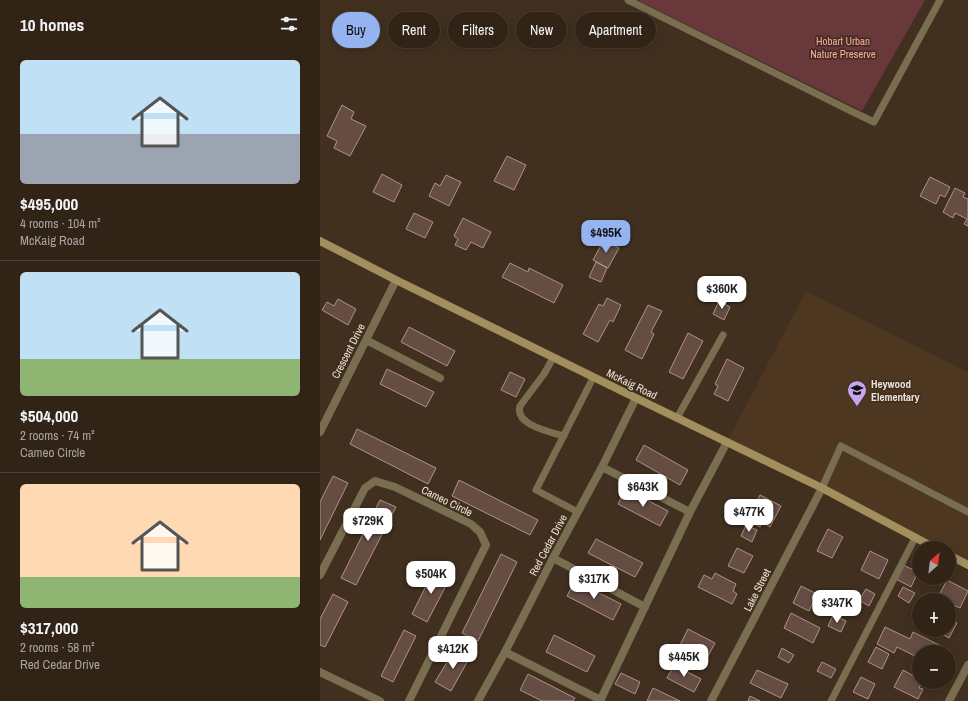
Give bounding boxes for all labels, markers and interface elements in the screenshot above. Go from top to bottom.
chip: Buy [332,12,380,48]
chip: Rent [388,12,440,48]
chip: Filters [448,12,508,48]
chip: New [516,12,567,48]
chip: Apartment [575,12,656,48]
text: 10 homes [20,13,84,36]
icon: filters [278,13,300,35]
park label: Hobart Urban Nature Preserve [810,34,876,61]
icon: home [124,86,196,158]
text: $495,000 [20,192,78,215]
text: 4 rooms · 104 m² [20,215,101,232]
pin: $495K [578,220,634,254]
text: $495K [590,224,622,241]
text: McKaig Road [20,232,85,249]
pin: $360K [694,276,750,310]
text: $360K [706,280,738,297]
icon: home [124,298,196,370]
street label: Crescent Drive [328,321,368,381]
street label: McKaig Road [604,366,660,402]
place label: Heywood Elementary [871,377,920,404]
school or university icon: Heywood Elementary [846,379,868,407]
text: $504,000 [20,404,78,427]
text: 2 rooms · 74 m² [20,427,95,444]
text: Cameo Circle [20,444,85,461]
pin: $643K [615,474,671,508]
text: $643K [627,478,659,495]
street label: Cameo Circle [419,483,475,519]
pin: $477K [721,499,777,533]
text: $477K [733,503,765,520]
pin: $729K [340,508,396,542]
icon: home [124,510,196,582]
text: $729K [352,512,384,529]
street label: Red Cedar Drive [526,512,570,578]
north arrow [912,541,956,585]
map controls [912,541,956,689]
pin: $504K [403,561,459,595]
text: $504K [415,565,447,582]
pin: $317K [566,566,622,600]
street label: Lake Street [740,566,774,614]
text: $317K [578,570,610,587]
pin: $347K [809,590,865,624]
button: + [912,593,956,637]
text: $347K [821,594,853,611]
text: $317,000 [20,616,78,639]
pin: $412K [425,636,481,670]
text: 2 rooms · 58 m² [20,639,95,656]
text: $412K [437,640,469,657]
pin: $445K [656,644,712,678]
button: − [912,645,956,689]
text: $445K [668,648,700,665]
text: Red Cedar Drive [20,656,100,673]

